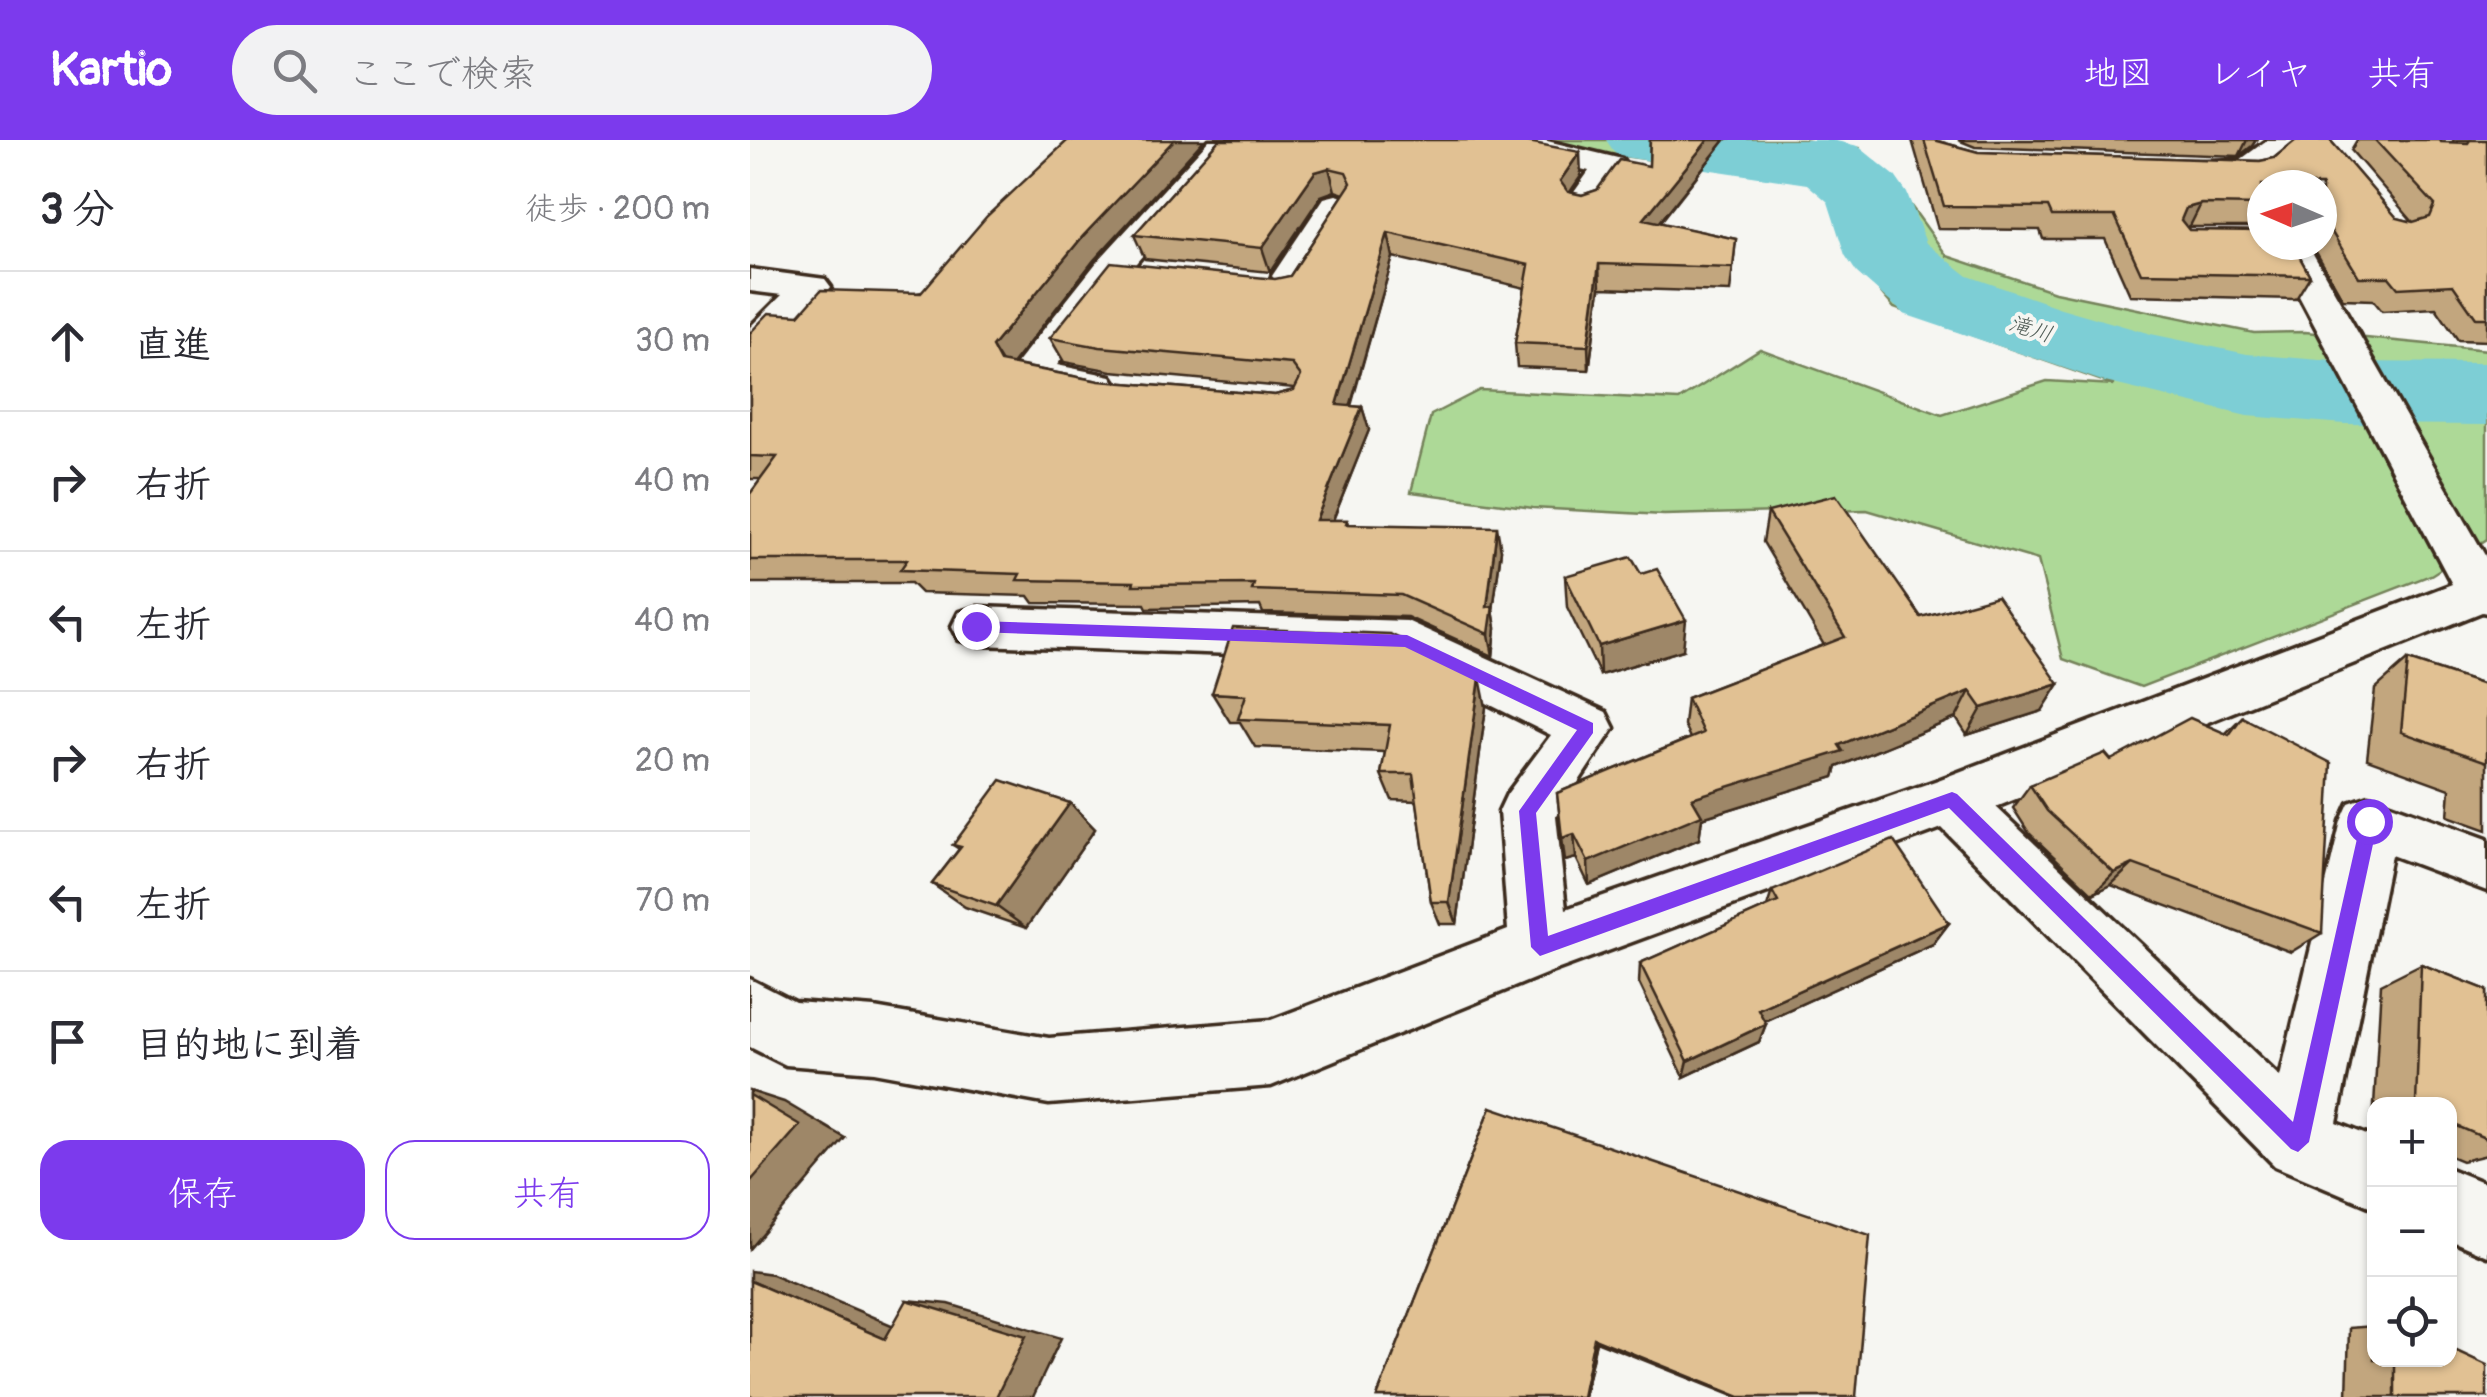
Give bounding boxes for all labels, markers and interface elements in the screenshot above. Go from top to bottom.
search box [232,25,932,115]
text: Kartio [50,40,172,100]
icon: search [267,43,322,98]
text: ここで検索 [347,50,537,98]
text: 地図 [2083,52,2153,96]
text: レイヤ [2208,52,2312,96]
text: 共有 [2367,52,2437,96]
north arrow [2247,170,2337,260]
text: 3 分 [40,184,115,236]
text: 徒歩 · 200 m [525,189,710,229]
water label: 滝川 [2006,309,2056,349]
icon: ahead [40,314,95,369]
text: 直進 [135,321,211,369]
text: 30 m [635,321,710,361]
icon: right [40,454,95,509]
text: 右折 [135,461,211,509]
text: 40 m [634,461,710,501]
icon: left [40,594,95,649]
text: 左折 [135,601,211,649]
text: 40 m [634,601,710,641]
route end [954,604,1000,650]
icon: right [40,734,95,789]
text: 右折 [135,741,211,789]
text: 20 m [635,741,710,781]
route start [2347,799,2393,845]
icon: left [40,874,95,929]
text: 左折 [135,881,211,929]
text: 70 m [636,881,710,921]
icon: arrive [40,1014,95,1069]
text: 目的地に到着 [135,1021,363,1069]
map controls [2367,1097,2457,1367]
button: + [2367,1097,2457,1187]
button: 保存 [40,1140,365,1240]
button: 共有 [385,1140,710,1240]
button: − [2367,1187,2457,1277]
button: locate [2367,1277,2457,1367]

